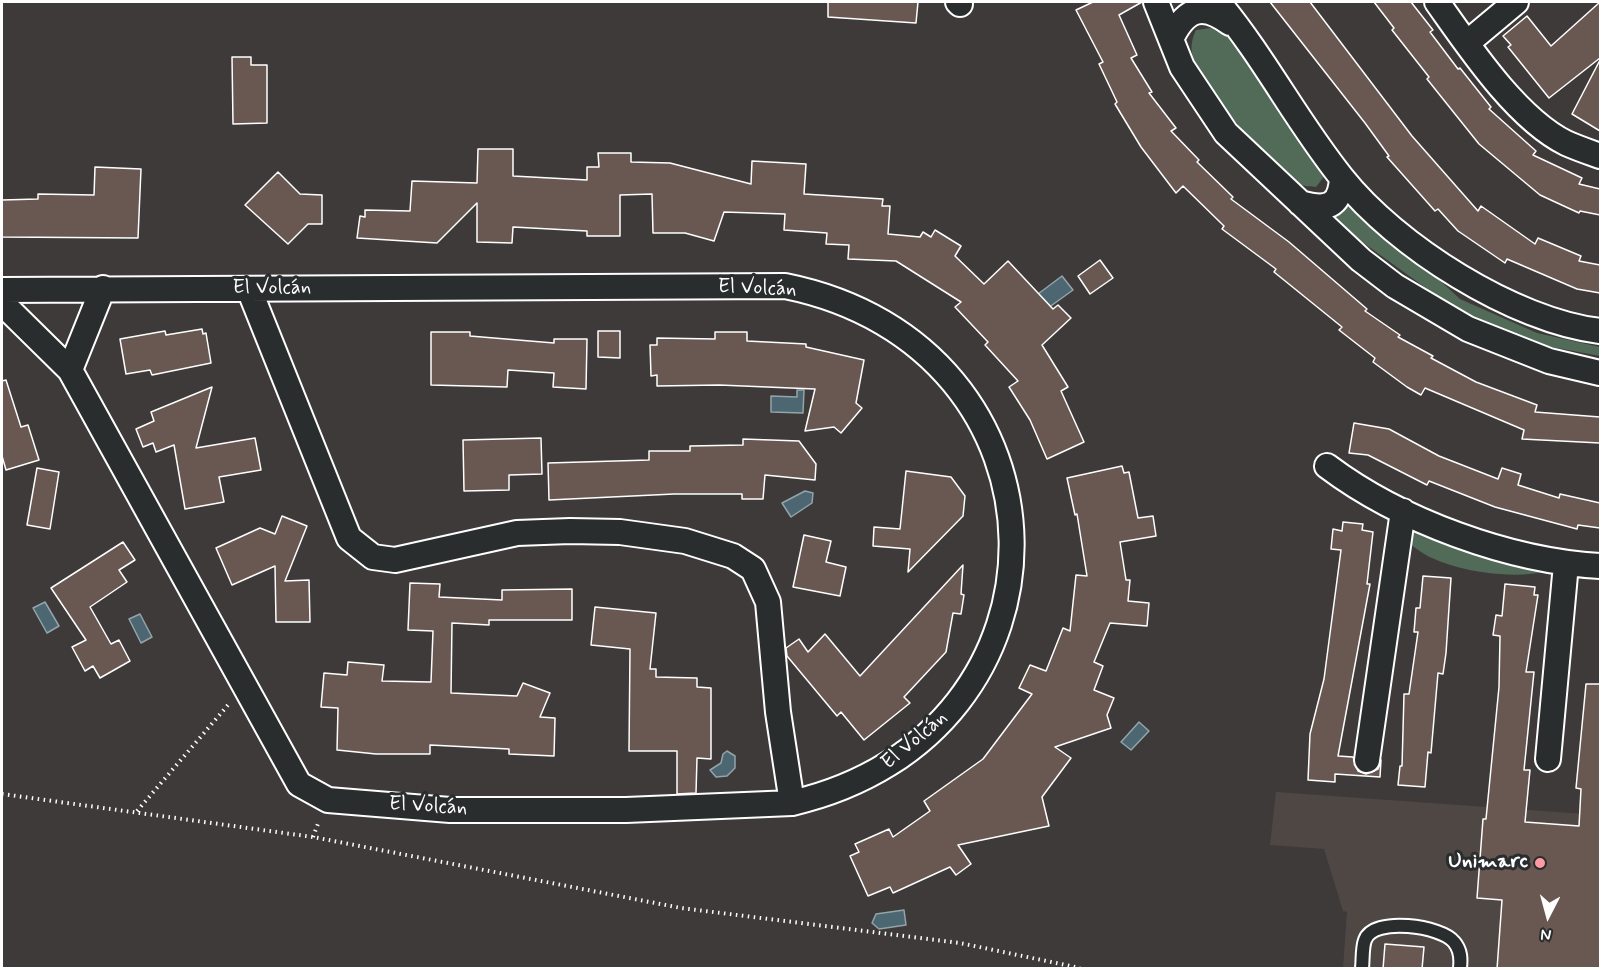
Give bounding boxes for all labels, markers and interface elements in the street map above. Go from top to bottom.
street label: El Volcán [717,275,797,303]
street label: El Volcán [233,276,311,302]
street label: El Volcán [877,706,953,776]
street label: El Volcán [388,792,468,822]
place label: Unimarc [1448,850,1528,876]
marker: Unimarc [1533,856,1547,870]
north arrow [1518,886,1578,946]
text: N [1540,923,1552,945]

